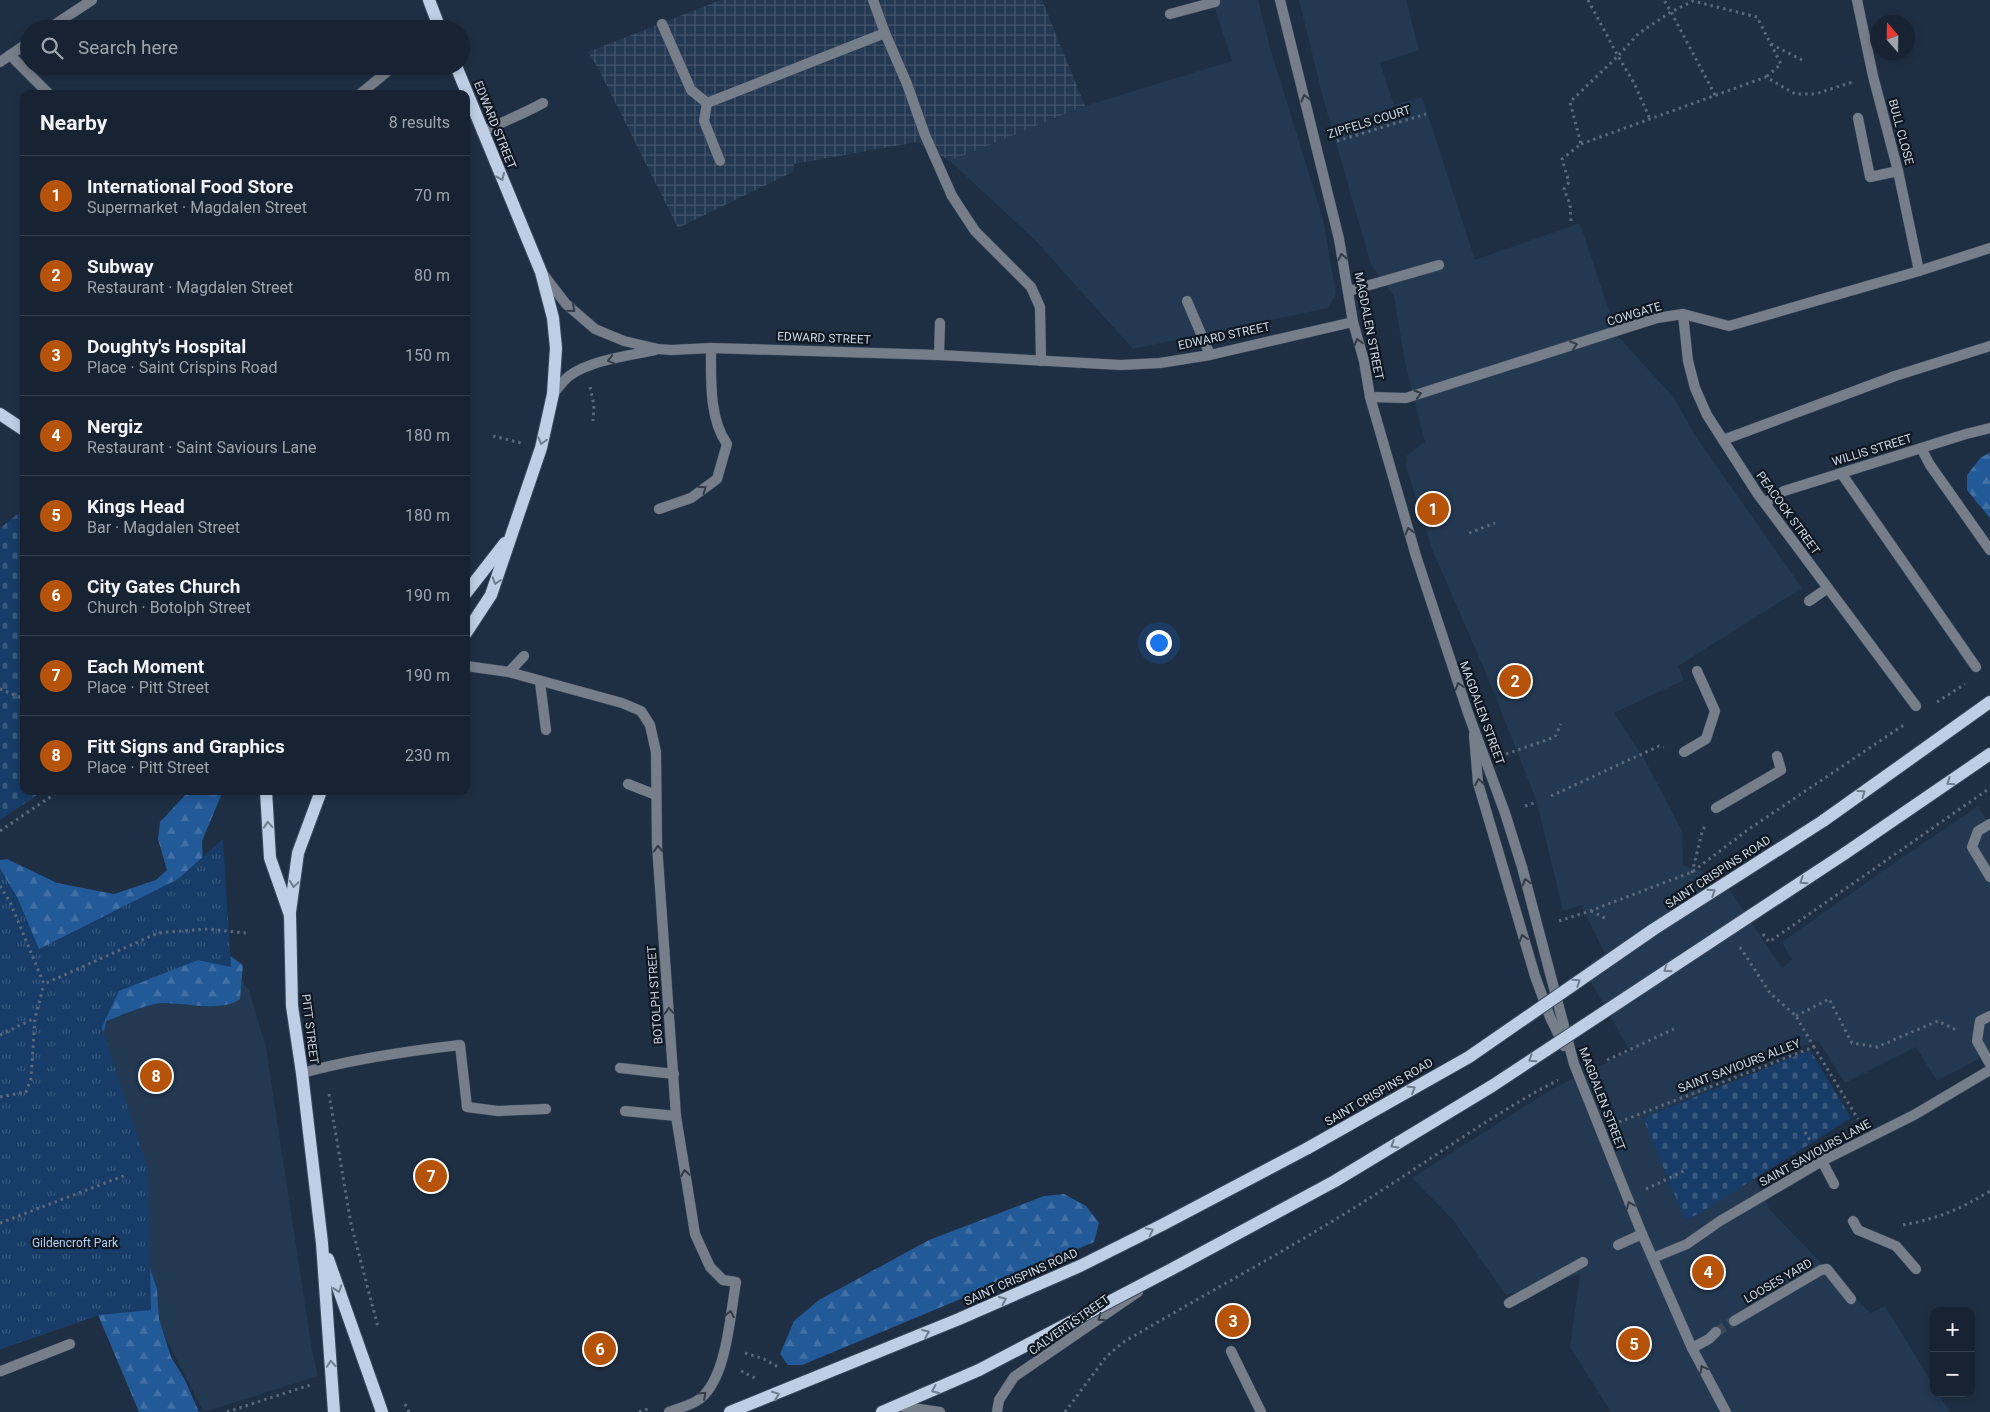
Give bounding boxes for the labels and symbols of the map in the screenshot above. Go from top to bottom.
north arrow [1870,15,1915,60]
street label: EDWARD STREET [471,79,519,171]
one-way arrow [1300,94,1311,103]
street label: BULL CLOSE [1886,98,1917,166]
street label: ZIPFELS COURT [1326,103,1412,141]
one-way arrow [495,172,506,181]
one-way arrow [1337,252,1348,261]
street label: MAGDALEN STREET [1352,271,1386,381]
street label: COWGATE [1605,299,1663,329]
one-way arrow [566,303,575,312]
street label: EDWARD STREET [1177,319,1271,353]
street label: EDWARD STREET [777,329,871,347]
one-way arrow [1354,339,1364,347]
one-way arrow [1569,341,1577,351]
one-way arrow [606,354,615,365]
one-way arrow [1414,389,1422,399]
street label: WILLIS STREET [1830,431,1914,469]
one-way arrow [538,437,548,445]
street label: PEACOCK STREET [1753,469,1823,557]
one-way arrow [698,486,707,495]
pin: 1 [1417,490,1449,528]
one-way arrow [1404,527,1414,535]
one-way arrow [492,576,502,585]
your location [1146,630,1172,656]
street label: MAGDALEN STREET [1457,659,1507,767]
pin: 2 [1499,662,1531,700]
one-way arrow [1454,682,1464,690]
one-way arrow [1946,776,1955,785]
one-way arrow [1474,778,1484,787]
one-way arrow [1857,790,1866,799]
one-way arrow [263,820,274,828]
street label: SAINT CRISPINS ROAD [1663,833,1773,911]
one-way arrow [652,845,663,853]
one-way arrow [1800,874,1809,884]
one-way arrow [1522,878,1532,886]
one-way arrow [289,880,300,888]
one-way arrow [1707,889,1716,898]
one-way arrow [1519,935,1529,943]
street label: BOTOLPH STREET [645,945,665,1045]
one-way arrow [1663,963,1672,973]
one-way arrow [1571,979,1581,988]
street label: PITT STREET [299,993,321,1065]
one-way arrow [664,1007,675,1015]
street label: SAINT SAVIOURS ALLEY [1676,1036,1803,1096]
street label: MAGDALEN STREET [1576,1045,1628,1153]
one-way arrow [1528,1053,1537,1063]
street label: SAINT CRISPINS ROAD [1322,1055,1436,1129]
pin: 8 [140,1057,172,1095]
one-way arrow [1406,1086,1415,1096]
street label: SAINT SAVIOURS LANE [1757,1116,1873,1189]
one-way arrow [1390,1139,1399,1149]
pin: 7 [415,1157,447,1195]
one-way arrow [680,1169,690,1177]
one-way arrow [1626,1201,1636,1210]
one-way arrow [1145,1227,1154,1237]
park label: Gildencroft Park [32,1236,119,1250]
street label: SAINT CRISPINS ROAD [962,1246,1080,1308]
pin: 4 [1692,1253,1724,1291]
street label: LOOSES YARD [1741,1256,1815,1306]
one-way arrow [332,1284,342,1292]
street label: CALVERT STREET [1026,1292,1112,1358]
one-way arrow [998,1295,1007,1306]
pin: 3 [1217,1302,1249,1340]
one-way arrow [725,1310,735,1318]
one-way arrow [1097,1312,1106,1321]
pin: 5 [1618,1325,1650,1363]
one-way arrow [921,1329,930,1339]
pin: 6 [584,1330,616,1368]
one-way arrow [326,1359,337,1367]
one-way arrow [1699,1366,1709,1375]
one-way arrow [931,1383,940,1394]
one-way arrow [697,1391,706,1400]
one-way arrow [771,1391,780,1401]

